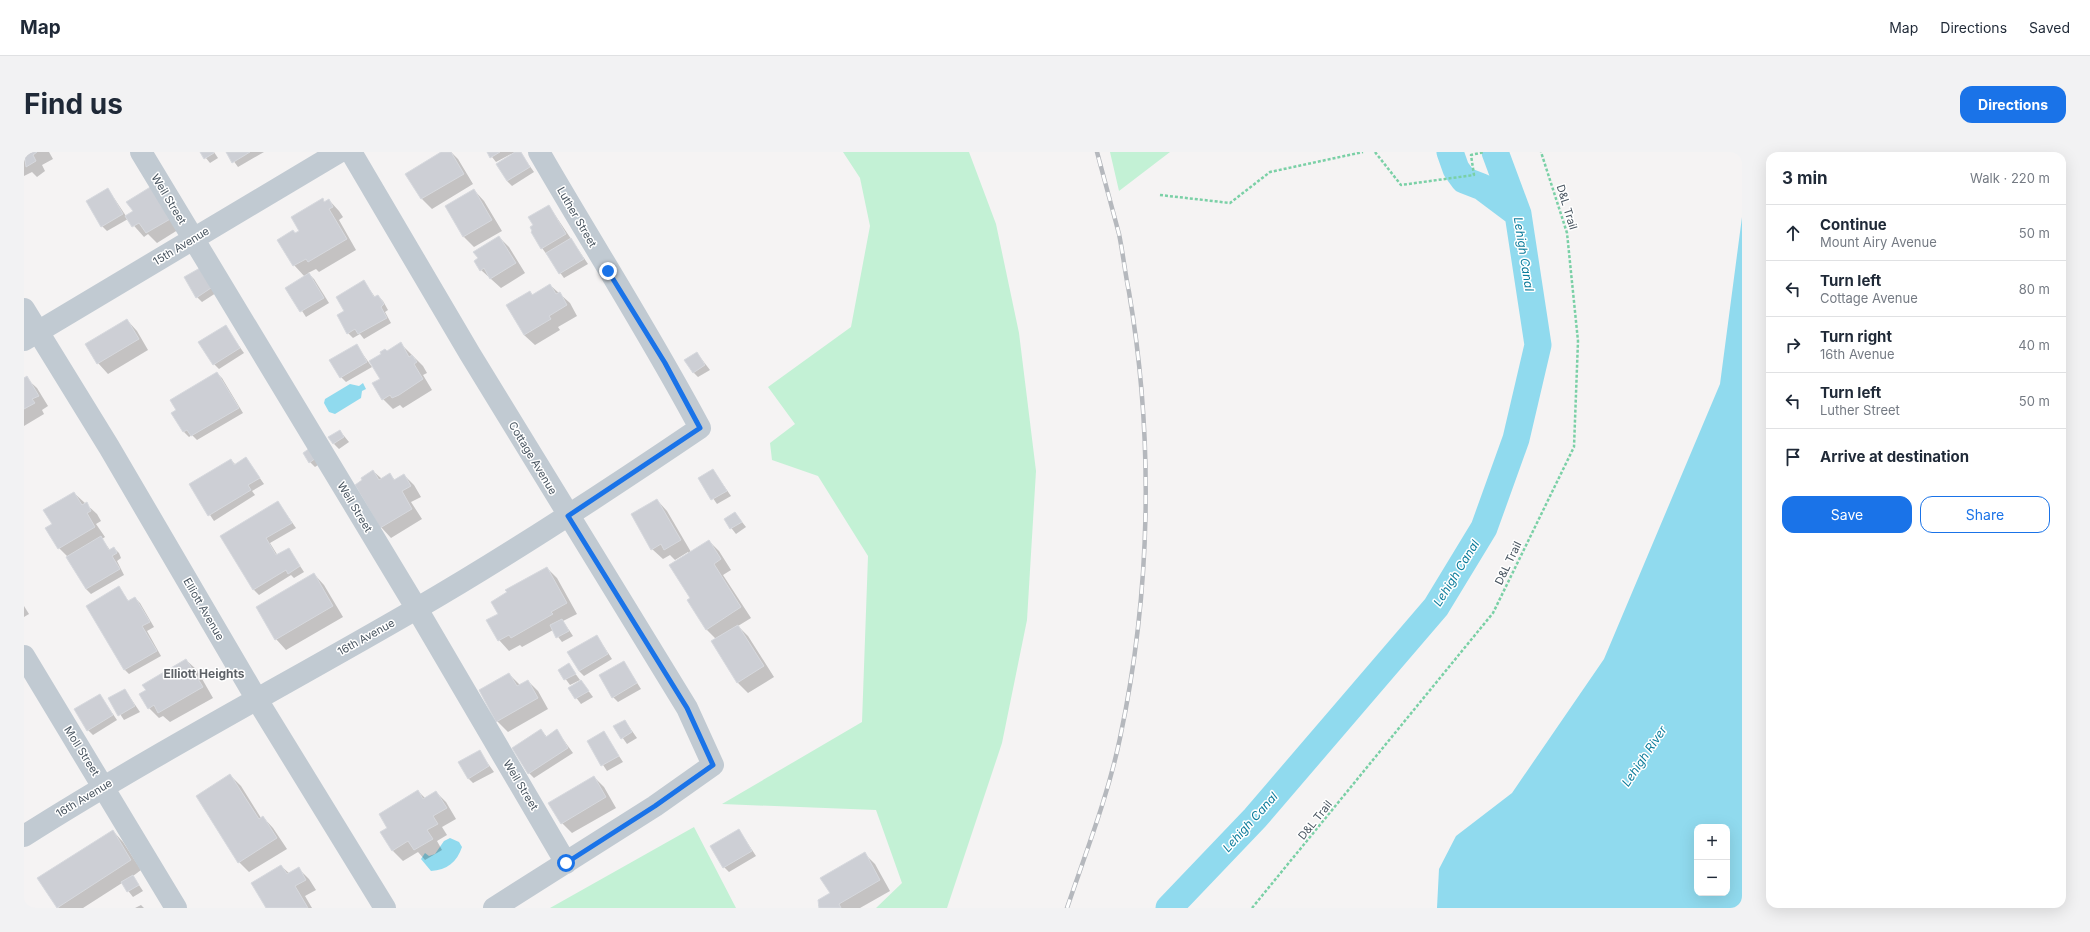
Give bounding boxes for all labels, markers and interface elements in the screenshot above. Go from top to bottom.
text: Map [20,16,61,39]
text: Map [1889,19,1918,36]
text: Directions [1940,19,2007,36]
text: Saved [2029,19,2070,36]
button: Directions [1960,86,2066,123]
text: Find us [24,87,123,121]
text: 3 min [1782,168,1828,188]
text: Walk · 220 m [1970,170,2050,186]
street label: Weil Street [149,171,190,227]
street label: D&L Trail [1554,183,1580,231]
street label: Luther Street [554,184,600,250]
text: Continue [1820,215,1887,234]
water label: Lehigh Canal [1511,216,1537,292]
icon: ahead [1782,222,1804,244]
street label: 15th Avenue [150,224,212,268]
text: 50 m [2019,225,2050,241]
text: Mount Airy Avenue [1820,234,1937,250]
route end [599,262,617,280]
text: Turn left [1820,271,1881,290]
icon: left [1782,278,1804,300]
text: 80 m [2019,281,2050,297]
text: Cottage Avenue [1820,290,1918,306]
text: Turn right [1820,327,1892,346]
icon: right [1782,334,1804,356]
text: 40 m [2018,337,2050,353]
text: 16th Avenue [1820,346,1895,362]
text: Turn left [1820,383,1881,402]
icon: left [1782,390,1804,412]
text: 50 m [2019,393,2050,409]
text: Luther Street [1820,402,1900,418]
street label: Cottage Avenue [506,419,560,497]
icon: arrive [1782,446,1804,468]
text: Arrive at destination [1820,447,1969,466]
street label: Weil Street [335,479,376,535]
button: Save [1782,496,1912,533]
button: Share [1920,496,2050,533]
water label: Lehigh Canal [1430,537,1482,609]
street label: D&L Trail [1492,539,1524,587]
street label: Elliott Avenue [180,575,228,643]
street label: 16th Avenue [335,616,397,658]
district label: Elliott Heights [163,666,245,681]
water label: Lehigh River [1618,722,1670,789]
street label: Moll Street [61,724,103,779]
street label: Weil Street [501,757,542,813]
street label: 16th Avenue [53,776,115,820]
water label: Lehigh Canal [1219,789,1281,855]
street label: D&L Trail [1295,798,1335,842]
map controls [1694,824,1730,896]
button: + [1694,824,1730,860]
route start [557,854,575,872]
button: − [1694,860,1730,896]

